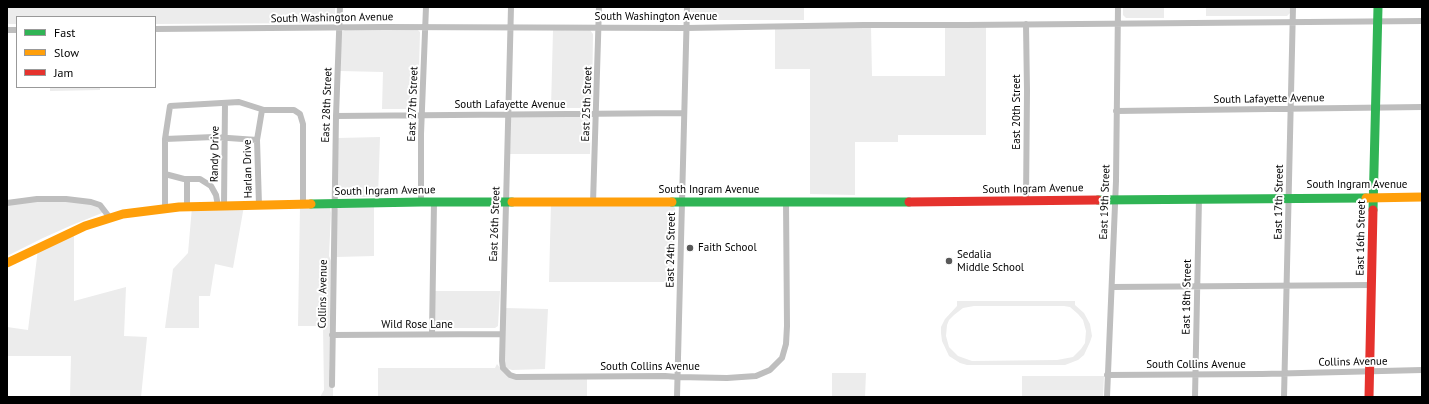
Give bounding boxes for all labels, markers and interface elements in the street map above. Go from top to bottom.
street label: South Washington Avenue [270,10,394,26]
street label: South Washington Avenue [595,10,717,24]
legend [16,16,156,88]
text: Fast [54,25,75,40]
text: Slow [54,45,79,60]
text: Jam [54,65,73,80]
street label: East 27th Street [405,66,421,142]
street label: East 25th Street [579,66,595,142]
street label: East 28th Street [319,67,335,143]
street label: East 20th Street [1010,74,1024,150]
street label: South Lafayette Avenue [1213,91,1325,107]
street label: South Lafayette Avenue [454,98,566,112]
street label: Randy Drive [208,126,222,182]
street label: Harlan Drive [241,139,255,199]
street label: East 19th Street [1097,164,1113,240]
street label: East 17th Street [1272,164,1286,240]
street label: South Ingram Avenue [1307,178,1407,192]
street label: South Ingram Avenue [982,182,1084,196]
street label: South Ingram Avenue [659,183,759,197]
street label: South Ingram Avenue [334,184,436,198]
street label: East 26th Street [487,186,503,262]
street label: East 16th Street [1354,200,1368,276]
street label: East 24th Street [664,212,678,288]
place label: Faith School [698,241,757,255]
marker: Faith School [685,243,695,253]
place label: Sedalia Middle School [957,248,1024,274]
marker: Sedalia Middle School [944,256,954,266]
street label: Collins Avenue [316,259,330,329]
street label: East 18th Street [1180,259,1194,335]
street label: Wild Rose Lane [381,318,453,332]
street label: Collins Avenue [1318,355,1388,369]
street label: South Collins Avenue [1146,358,1246,372]
street label: South Collins Avenue [600,360,700,374]

